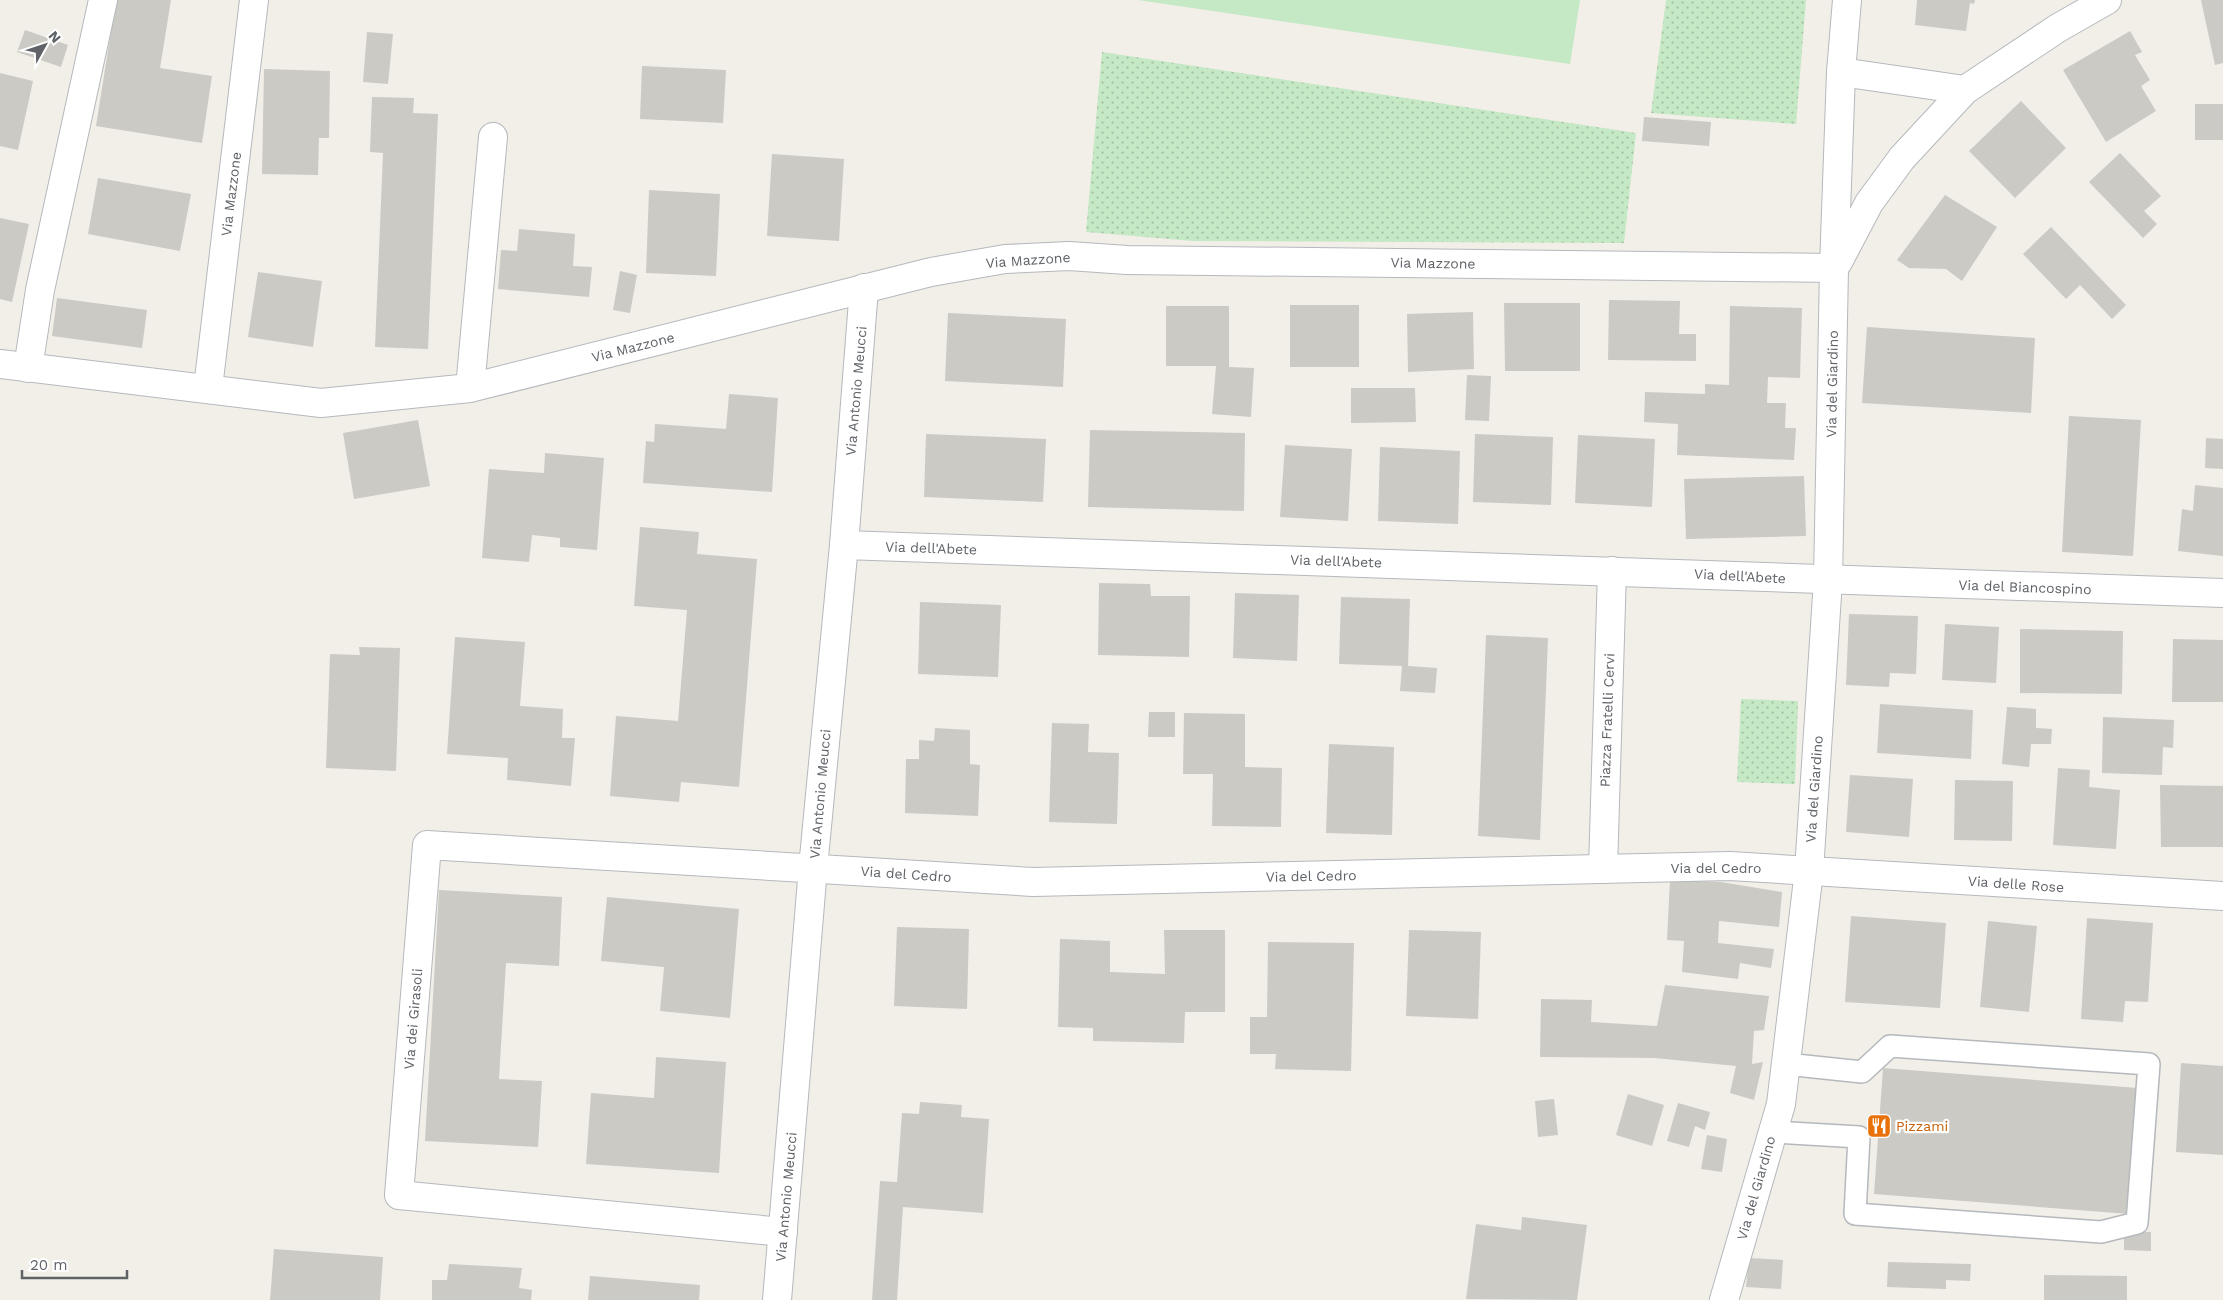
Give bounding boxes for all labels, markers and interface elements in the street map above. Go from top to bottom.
north arrow [20,20,70,70]
text: N [45,28,64,46]
street label: Via Mazzone [218,151,244,237]
street label: Via Mazzone [985,249,1071,271]
street label: Via Mazzone [1390,254,1476,272]
street label: Via Antonio Meucci [842,325,870,457]
street label: Via Mazzone [590,329,676,365]
street label: Via del Giardino [1823,330,1841,438]
street label: Via dell'Abete [885,538,977,558]
street label: Via dell'Abete [1290,551,1382,571]
street label: Via dell'Abete [1694,566,1786,586]
street label: Via del Biancospino [1958,577,2092,597]
street label: Piazza Fratelli Cervi [1597,653,1617,787]
street label: Via Antonio Meucci [806,728,834,860]
street label: Via del Giardino [1802,735,1826,843]
street label: Via del Cedro [1671,860,1761,876]
street label: Via del Cedro [860,863,952,885]
street label: Via del Cedro [1265,867,1357,885]
street label: Via delle Rose [1967,873,2065,895]
street label: Via dei Girasoli [401,968,425,1070]
restaurant icon: Pizzami [1866,1113,1892,1139]
place label: Pizzami [1896,1118,1948,1134]
street label: Via Antonio Meucci [772,1131,800,1263]
street label: Via del Giardino [1734,1134,1778,1242]
scale bar [22,1248,128,1280]
text: 20 m [30,1256,68,1274]

